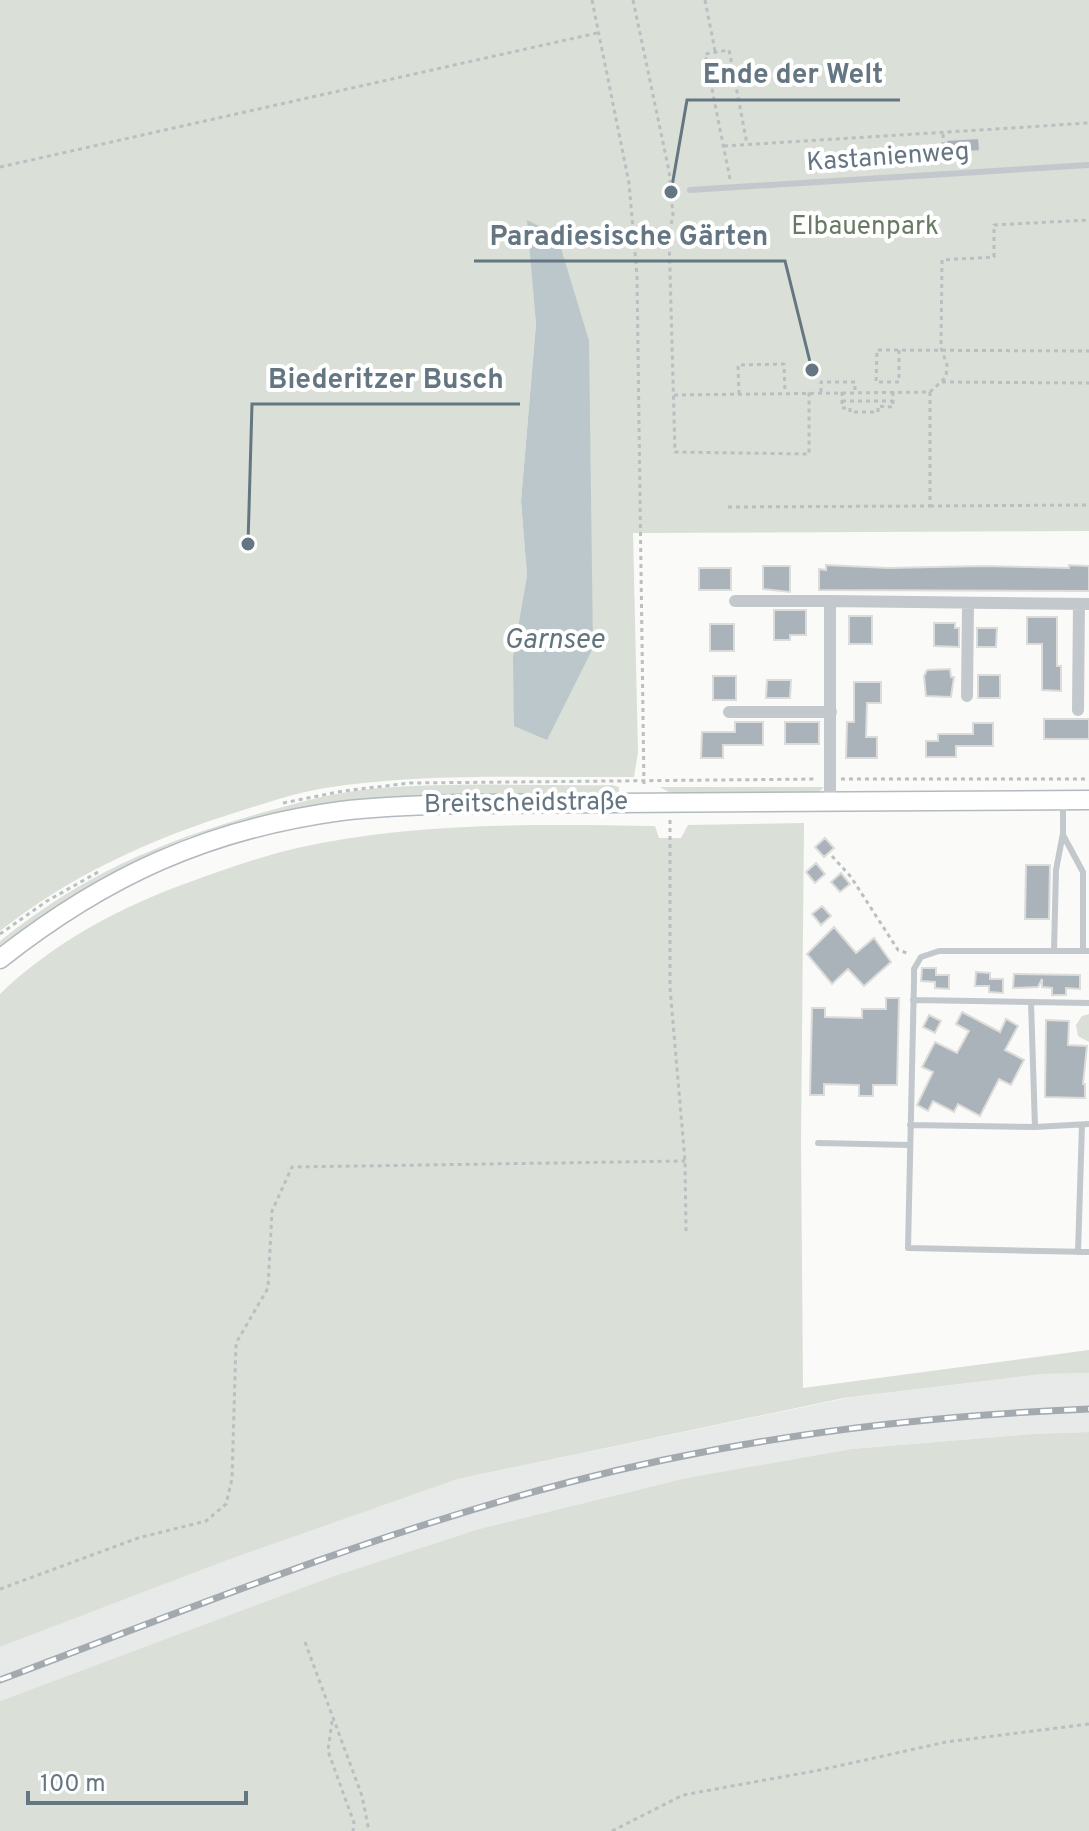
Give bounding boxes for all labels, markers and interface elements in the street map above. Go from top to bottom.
callout: Ende der Welt [687,48,900,100]
text: Ende der Welt [703,58,883,94]
street label: Kastanienweg [805,136,971,180]
callout: Paradiesische Gärten [474,209,785,261]
park label: Elbauenpark [791,211,939,244]
text: Paradiesische Gärten [490,220,768,256]
callout: Biederitzer Busch [252,352,520,404]
text: Biederitzer Busch [268,363,504,399]
water label: Garnsee [504,623,605,659]
street label: Breitscheidstraße [424,786,628,822]
scale bar [28,1755,246,1805]
text: 100 m [40,1770,106,1800]

